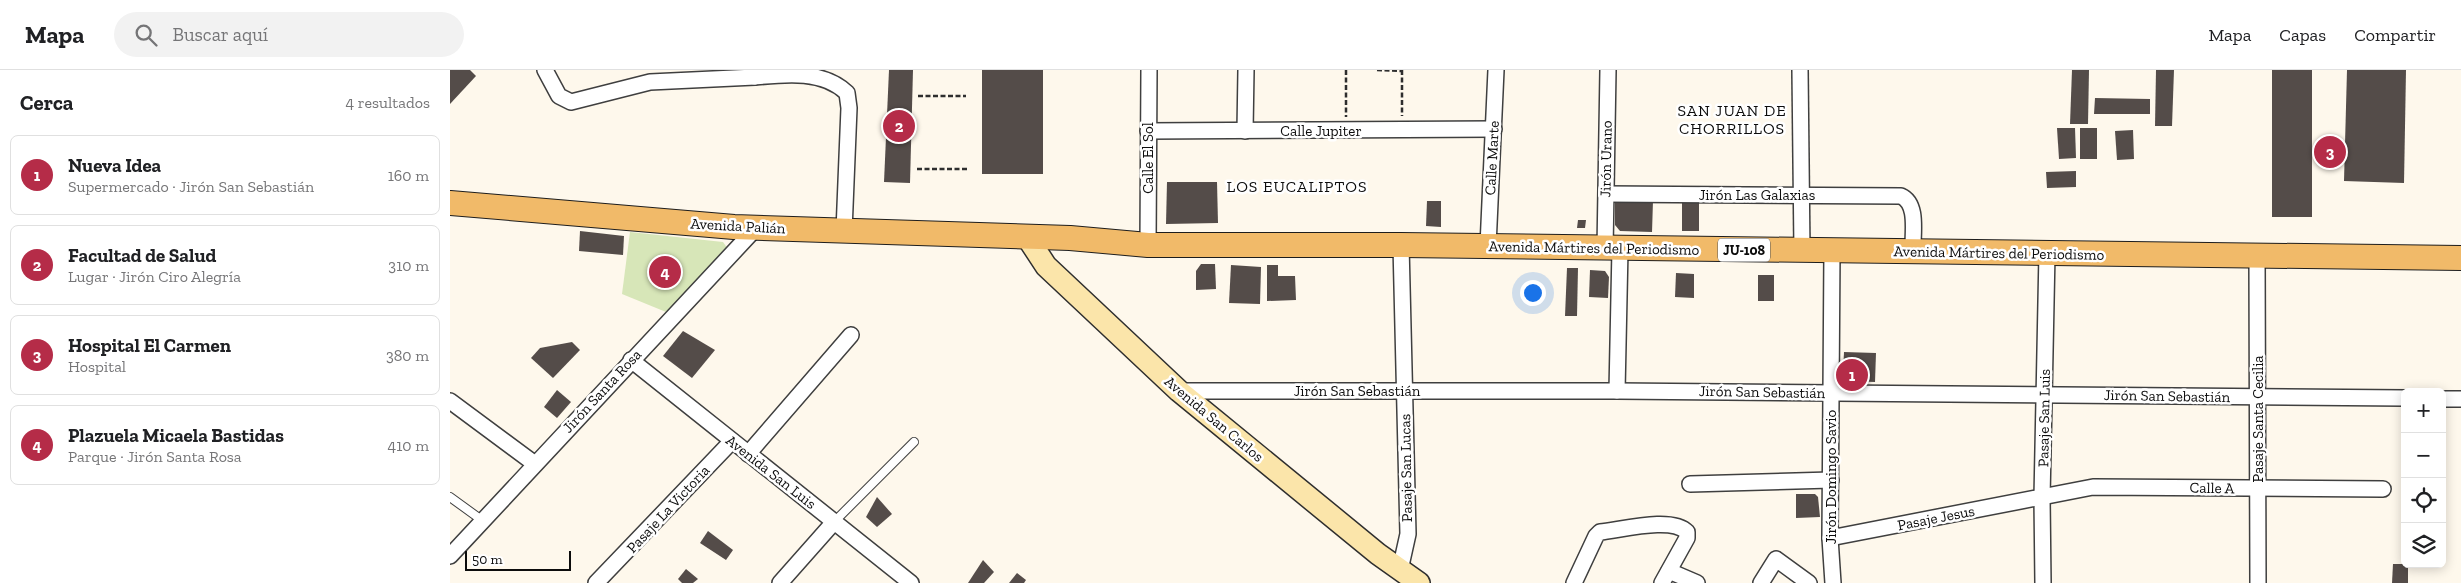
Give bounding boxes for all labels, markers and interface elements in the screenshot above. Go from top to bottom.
search box [114,12,464,57]
text: Mapa [25,20,84,49]
icon: search [132,21,160,49]
text: Buscar aquí [172,23,268,46]
text: Mapa [2208,24,2251,46]
text: Capas [2279,24,2326,46]
text: Compartir [2354,24,2436,46]
text: Cerca [20,90,73,115]
text: 4 resultados [346,93,430,112]
district label: SAN JUAN DE CHORRILLOS [1677,101,1787,138]
pin: 2 [883,107,915,145]
street label: Calle Marte [1481,120,1503,196]
street label: Jirón Urano [1596,120,1616,198]
street label: Calle El Sol [1139,122,1157,194]
street label: Calle Jupiter [1280,122,1362,140]
pin: 3 [2314,133,2346,171]
text: Nueva Idea [68,154,161,177]
text: 1 [34,166,40,185]
text: 160 m [388,166,429,185]
text: Supermercado · Jirón San Sebastián [68,177,314,196]
district label: LOS EUCALIPTOS [1226,177,1368,196]
street label: Jirón Las Galaxias [1699,186,1815,204]
street label: Avenida Palián [690,215,786,237]
street label: Avenida Mártires del Periodismo [1488,237,1700,259]
road number: JU-108 [1718,238,1770,262]
street label: Avenida Mártires del Periodismo [1893,242,2105,264]
text: Facultad de Salud [68,244,216,267]
pin: 4 [649,253,681,291]
text: 2 [33,256,41,275]
text: 310 m [388,256,429,275]
text: Lugar · Jirón Ciro Alegría [68,267,241,286]
your location [1520,280,1546,306]
text: Hospital El Carmen [68,334,231,357]
text: 3 [33,346,41,365]
text: 380 m [386,346,429,365]
street label: Jirón Santa Rosa [559,346,645,436]
street label: Pasaje Santa Cecilia [2249,355,2267,483]
pin: 1 [1836,356,1868,394]
text: Hospital [68,357,126,376]
street label: Pasaje San Luis [2034,369,2054,467]
street label: Avenida San Carlos [1161,372,1267,466]
street label: Jirón San Sebastián [1294,382,1421,400]
street label: Jirón San Sebastián [1699,382,1826,402]
street label: Jirón San Sebastián [2104,386,2231,406]
map controls [2401,388,2446,568]
button: + [2401,388,2446,433]
street label: Jirón Domingo Savio [1822,409,1840,544]
street label: Pasaje San Lucas [1396,414,1416,522]
text: Plazuela Micaela Bastidas [68,424,284,447]
street label: Avenida San Luis [722,431,820,513]
button: − [2401,433,2446,478]
text: 4 [32,436,42,455]
text: 410 m [388,436,429,455]
text: Parque · Jirón Santa Rosa [68,447,242,466]
street label: Pasaje La Victoria [623,461,713,557]
button: locate [2401,478,2446,523]
street label: Calle A [2190,479,2235,497]
street label: Pasaje Jesus [1896,502,1976,534]
button: layers [2401,523,2446,568]
scale bar [465,548,571,571]
text: 50 m [472,551,503,568]

